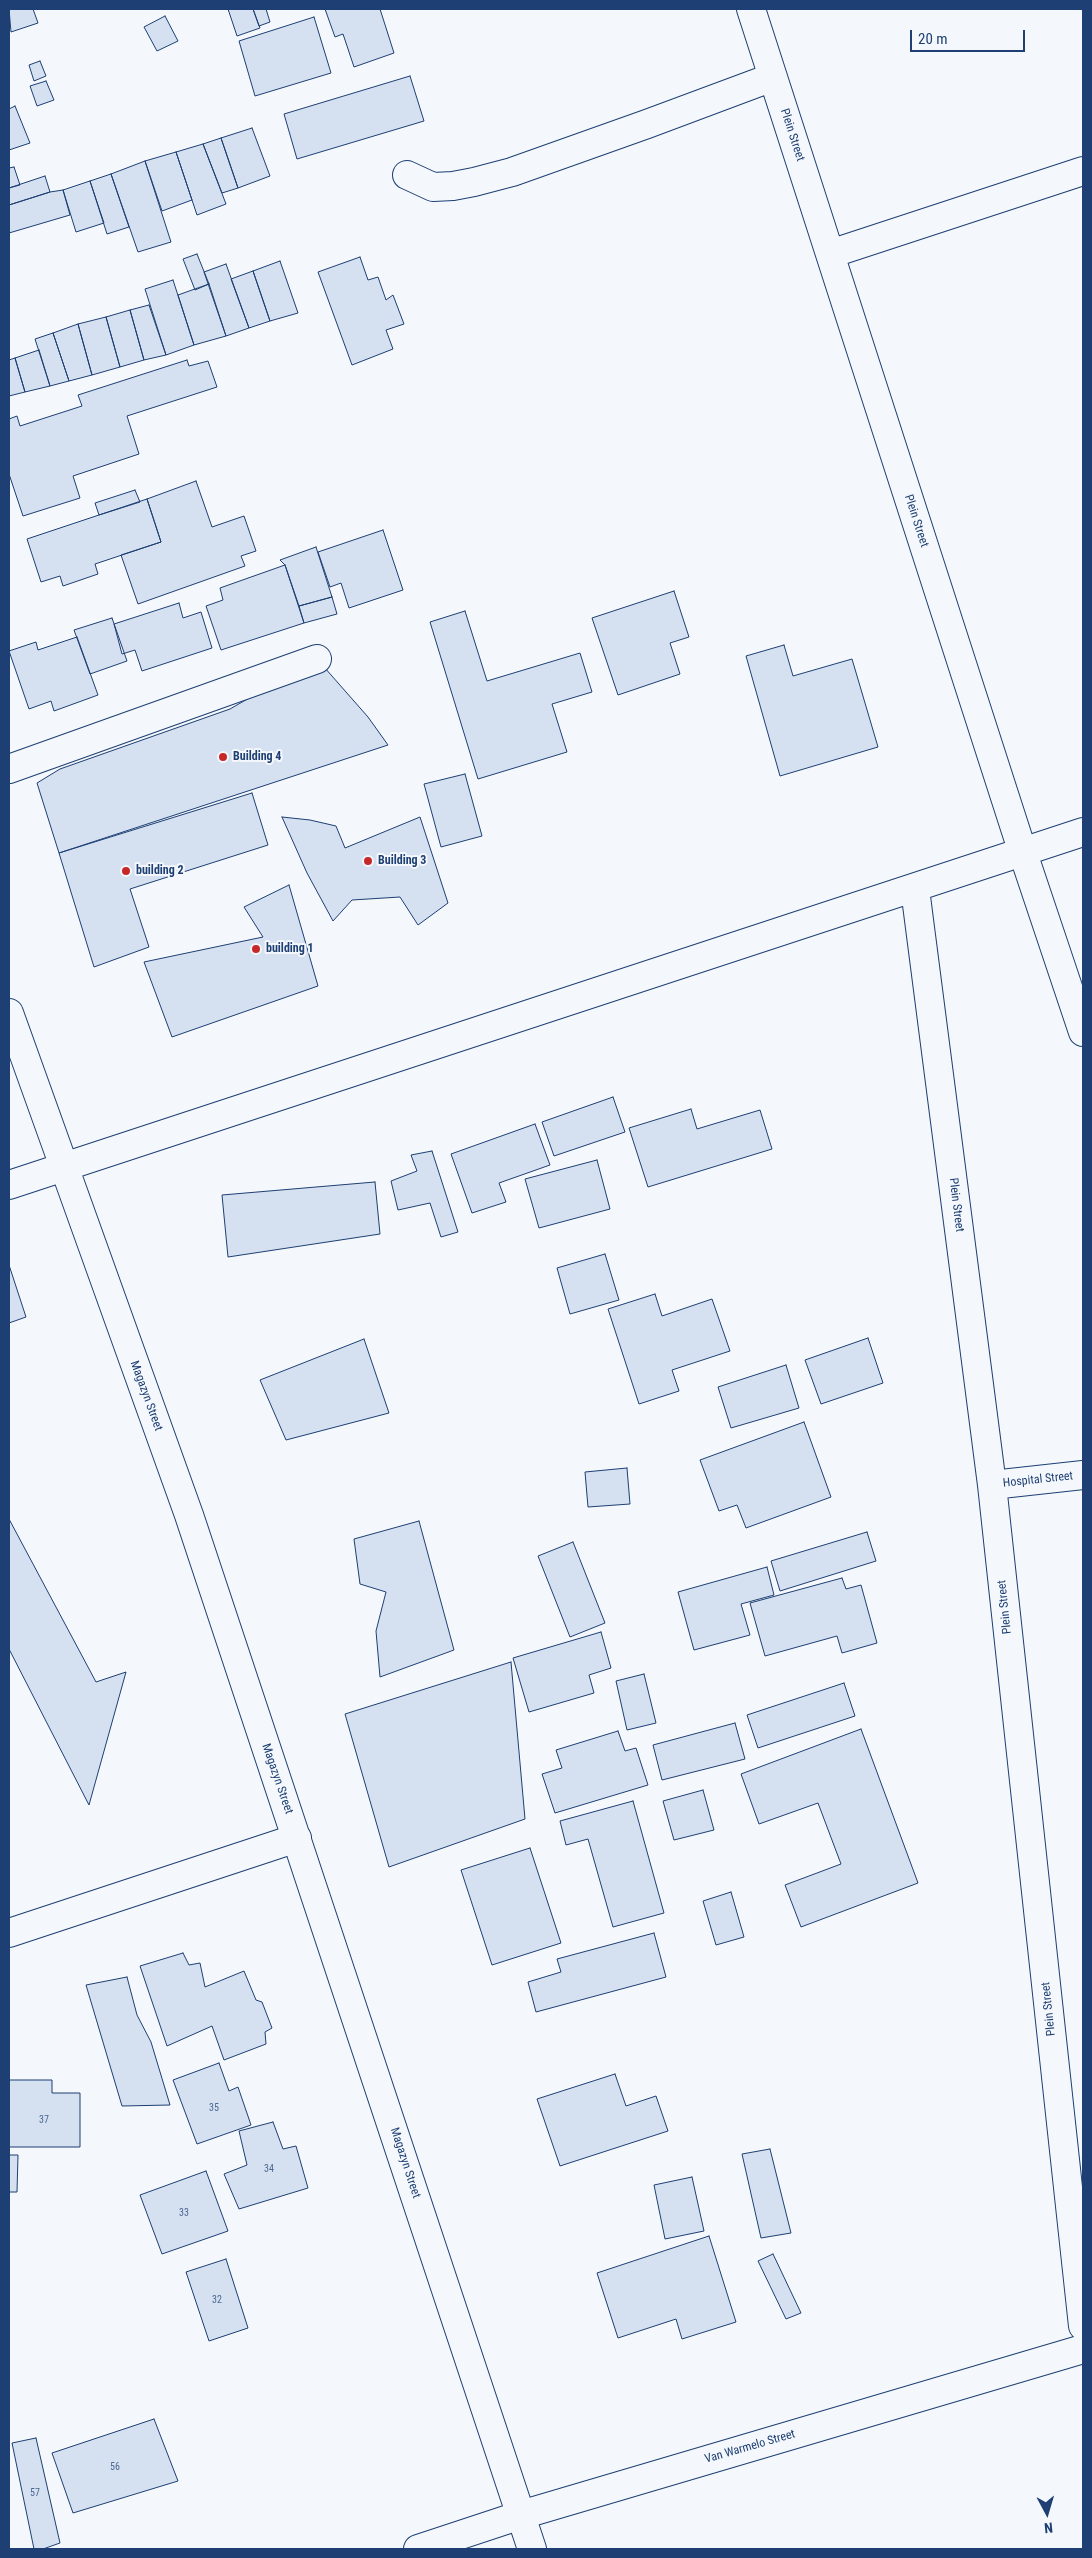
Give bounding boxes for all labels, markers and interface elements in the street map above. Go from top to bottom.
scale bar [912,20,1027,52]
text: 20 m [918,30,948,48]
street label: Plein Street [777,107,807,163]
street label: Plein Street [901,493,931,549]
place label: Building 4 [233,750,281,764]
marker: Building 4 [217,751,229,763]
place label: Building 3 [378,854,426,868]
marker: Building 3 [362,855,374,867]
place label: building 2 [136,864,184,878]
marker: building 2 [120,865,132,877]
place label: building 1 [266,942,314,956]
marker: building 1 [250,943,262,955]
street label: Plein Street [946,1177,966,1233]
street label: Magazyn Street [127,1359,165,1433]
street label: Hospital Street [1002,1469,1074,1491]
street label: Plein Street [995,1579,1015,1635]
street label: Magazyn Street [258,1742,296,1816]
street label: Plein Street [1039,1981,1059,2037]
house number: 35 [209,2102,219,2114]
house number: 37 [39,2114,49,2126]
street label: Magazyn Street [387,2126,423,2200]
house number: 34 [264,2163,274,2175]
house number: 33 [179,2207,189,2219]
house number: 32 [212,2294,222,2306]
street label: Van Warmelo Street [703,2427,797,2467]
house number: 56 [110,2461,120,2473]
house number: 57 [30,2487,40,2499]
north arrow [1022,2488,1072,2538]
text: N [1043,2520,1054,2536]

